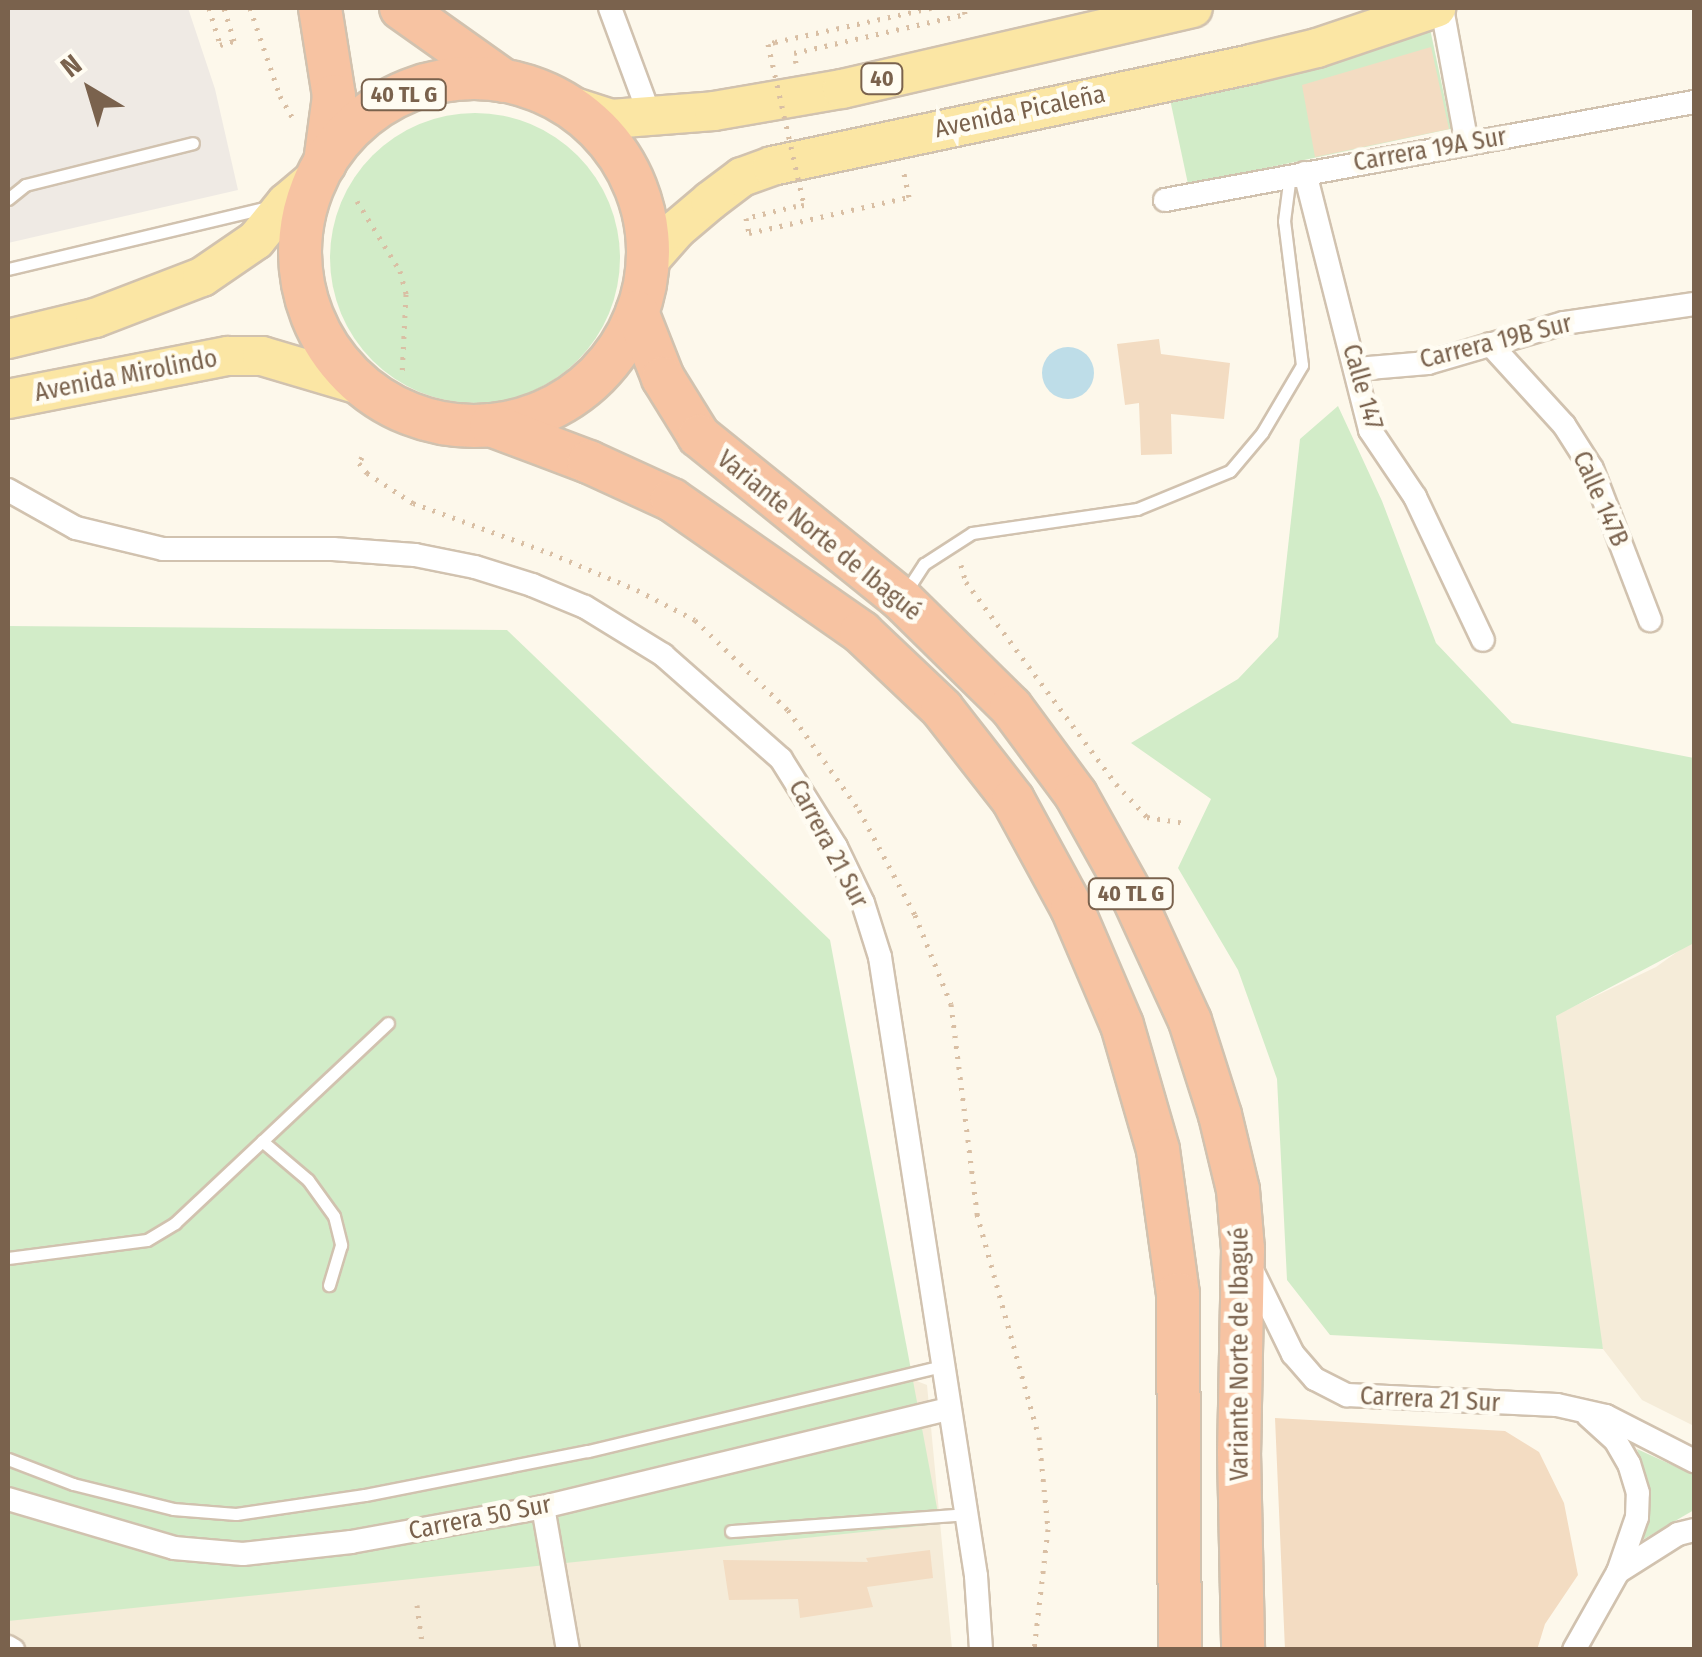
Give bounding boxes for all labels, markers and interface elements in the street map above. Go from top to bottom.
north arrow [40,40,140,140]
text: N [54,48,88,84]
road number: 40 [860,62,904,96]
road number: 40 TL G [359,78,449,112]
street label: Avenida Picaleña [932,79,1108,145]
street label: Carrera 19A Sur [1351,122,1509,178]
street label: Carrera 19B Sur [1417,309,1575,375]
street label: Calle 147 [1336,341,1388,433]
street label: Avenida Mirolindo [32,344,220,408]
street label: Variante Norte de Ibagué [711,445,927,627]
street label: Calle 147B [1566,447,1634,551]
street label: Carrera 21 Sur [782,775,874,913]
road number: 40 TL G [1086,877,1176,911]
street label: Variante Norte de Ibagué [1225,1227,1255,1481]
street label: Carrera 21 Sur [1359,1381,1501,1419]
street label: Carrera 50 Sur [406,1489,554,1547]

